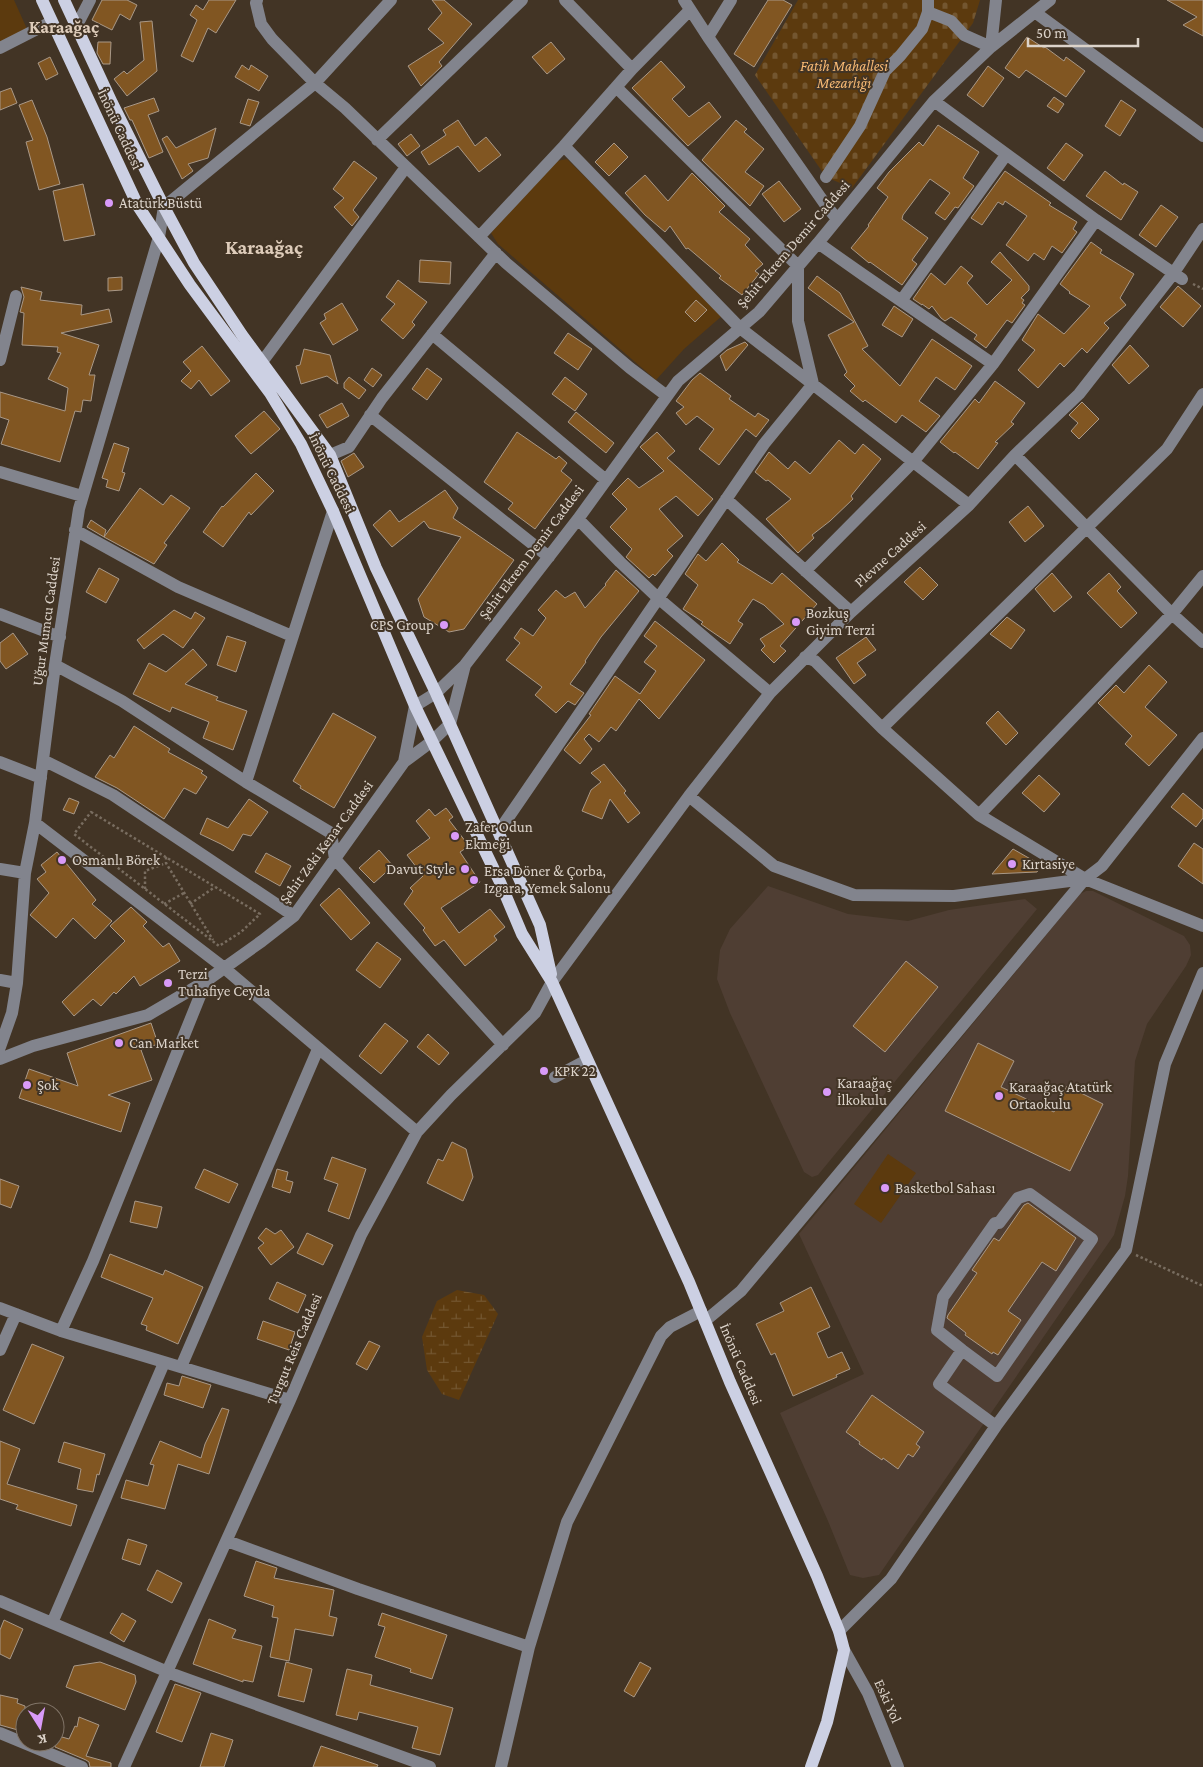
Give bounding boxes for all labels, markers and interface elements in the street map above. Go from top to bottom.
scale bar [1028,15,1138,47]
district label: Karaağaç [29,17,99,37]
text: 50 m [1036,25,1066,41]
park label: Fatih Mahallesi Mezarlığı [800,58,889,92]
street label: İnönü Caddesi [94,86,146,172]
street label: Şehit Ekrem Demir Caddesi [733,177,854,312]
place label: Atatürk Büstü [119,195,202,211]
marker: Atatürk Büstü [103,197,115,209]
district label: Karaağaç [225,236,303,258]
street label: İnönü Caddesi [306,430,358,516]
street label: Şehit Ekrem Demir Caddesi [475,482,588,623]
street label: Plevne Caddesi [851,518,929,590]
street label: Uğur Mumcu Caddesi [29,555,64,687]
place label: Bozkuş Giyim Terzi [806,605,875,639]
marker: Bozkuş Giyim Terzi [790,616,802,628]
place label: CPS Group [370,617,434,634]
marker: CPS Group [438,619,450,631]
street label: Şehit Zeki Kenar Caddesi [276,777,377,907]
place label: Zafer Odun Ekmeği [465,819,533,853]
marker: Zafer Odun Ekmeği [449,830,461,842]
place label: Osmanlı Börek [72,852,161,868]
marker: Osmanlı Börek [56,854,68,866]
place label: Kırtasiye [1022,856,1075,873]
marker: Kırtasiye [1006,858,1018,870]
place label: Davut Style [386,861,455,878]
marker: Davut Style [459,863,471,875]
place label: Ersa Döner & Çorba, Izgara, Yemek Salonu [484,863,611,897]
marker: Ersa Döner & Çorba, Izgara, Yemek Salonu [468,874,480,886]
place label: Terzi Tuhafiye Ceyda [178,966,270,1000]
marker: Terzi Tuhafiye Ceyda [162,977,174,989]
place label: Can Market [129,1035,200,1051]
marker: Can Market [113,1037,125,1049]
place label: KPK 22 [554,1063,596,1079]
marker: KPK 22 [538,1065,550,1077]
place label: Karaağaç İlkokulu [837,1075,892,1108]
place label: Şok [37,1077,59,1094]
marker: Şok [21,1079,33,1091]
place label: Karaağaç Atatürk Ortaokulu [1009,1079,1113,1112]
marker: Karaağaç İlkokulu [821,1086,833,1098]
marker: Karaağaç Atatürk Ortaokulu [993,1090,1005,1102]
place label: Basketbol Sahası [895,1180,995,1196]
marker: Basketbol Sahası [879,1182,891,1194]
street label: Turgut Reis Caddesi [263,1291,326,1407]
street label: İnönü Caddesi [717,1321,765,1407]
street label: Eski Yol [871,1677,905,1725]
north arrow [15,1702,65,1752]
text: K [36,1731,48,1749]

